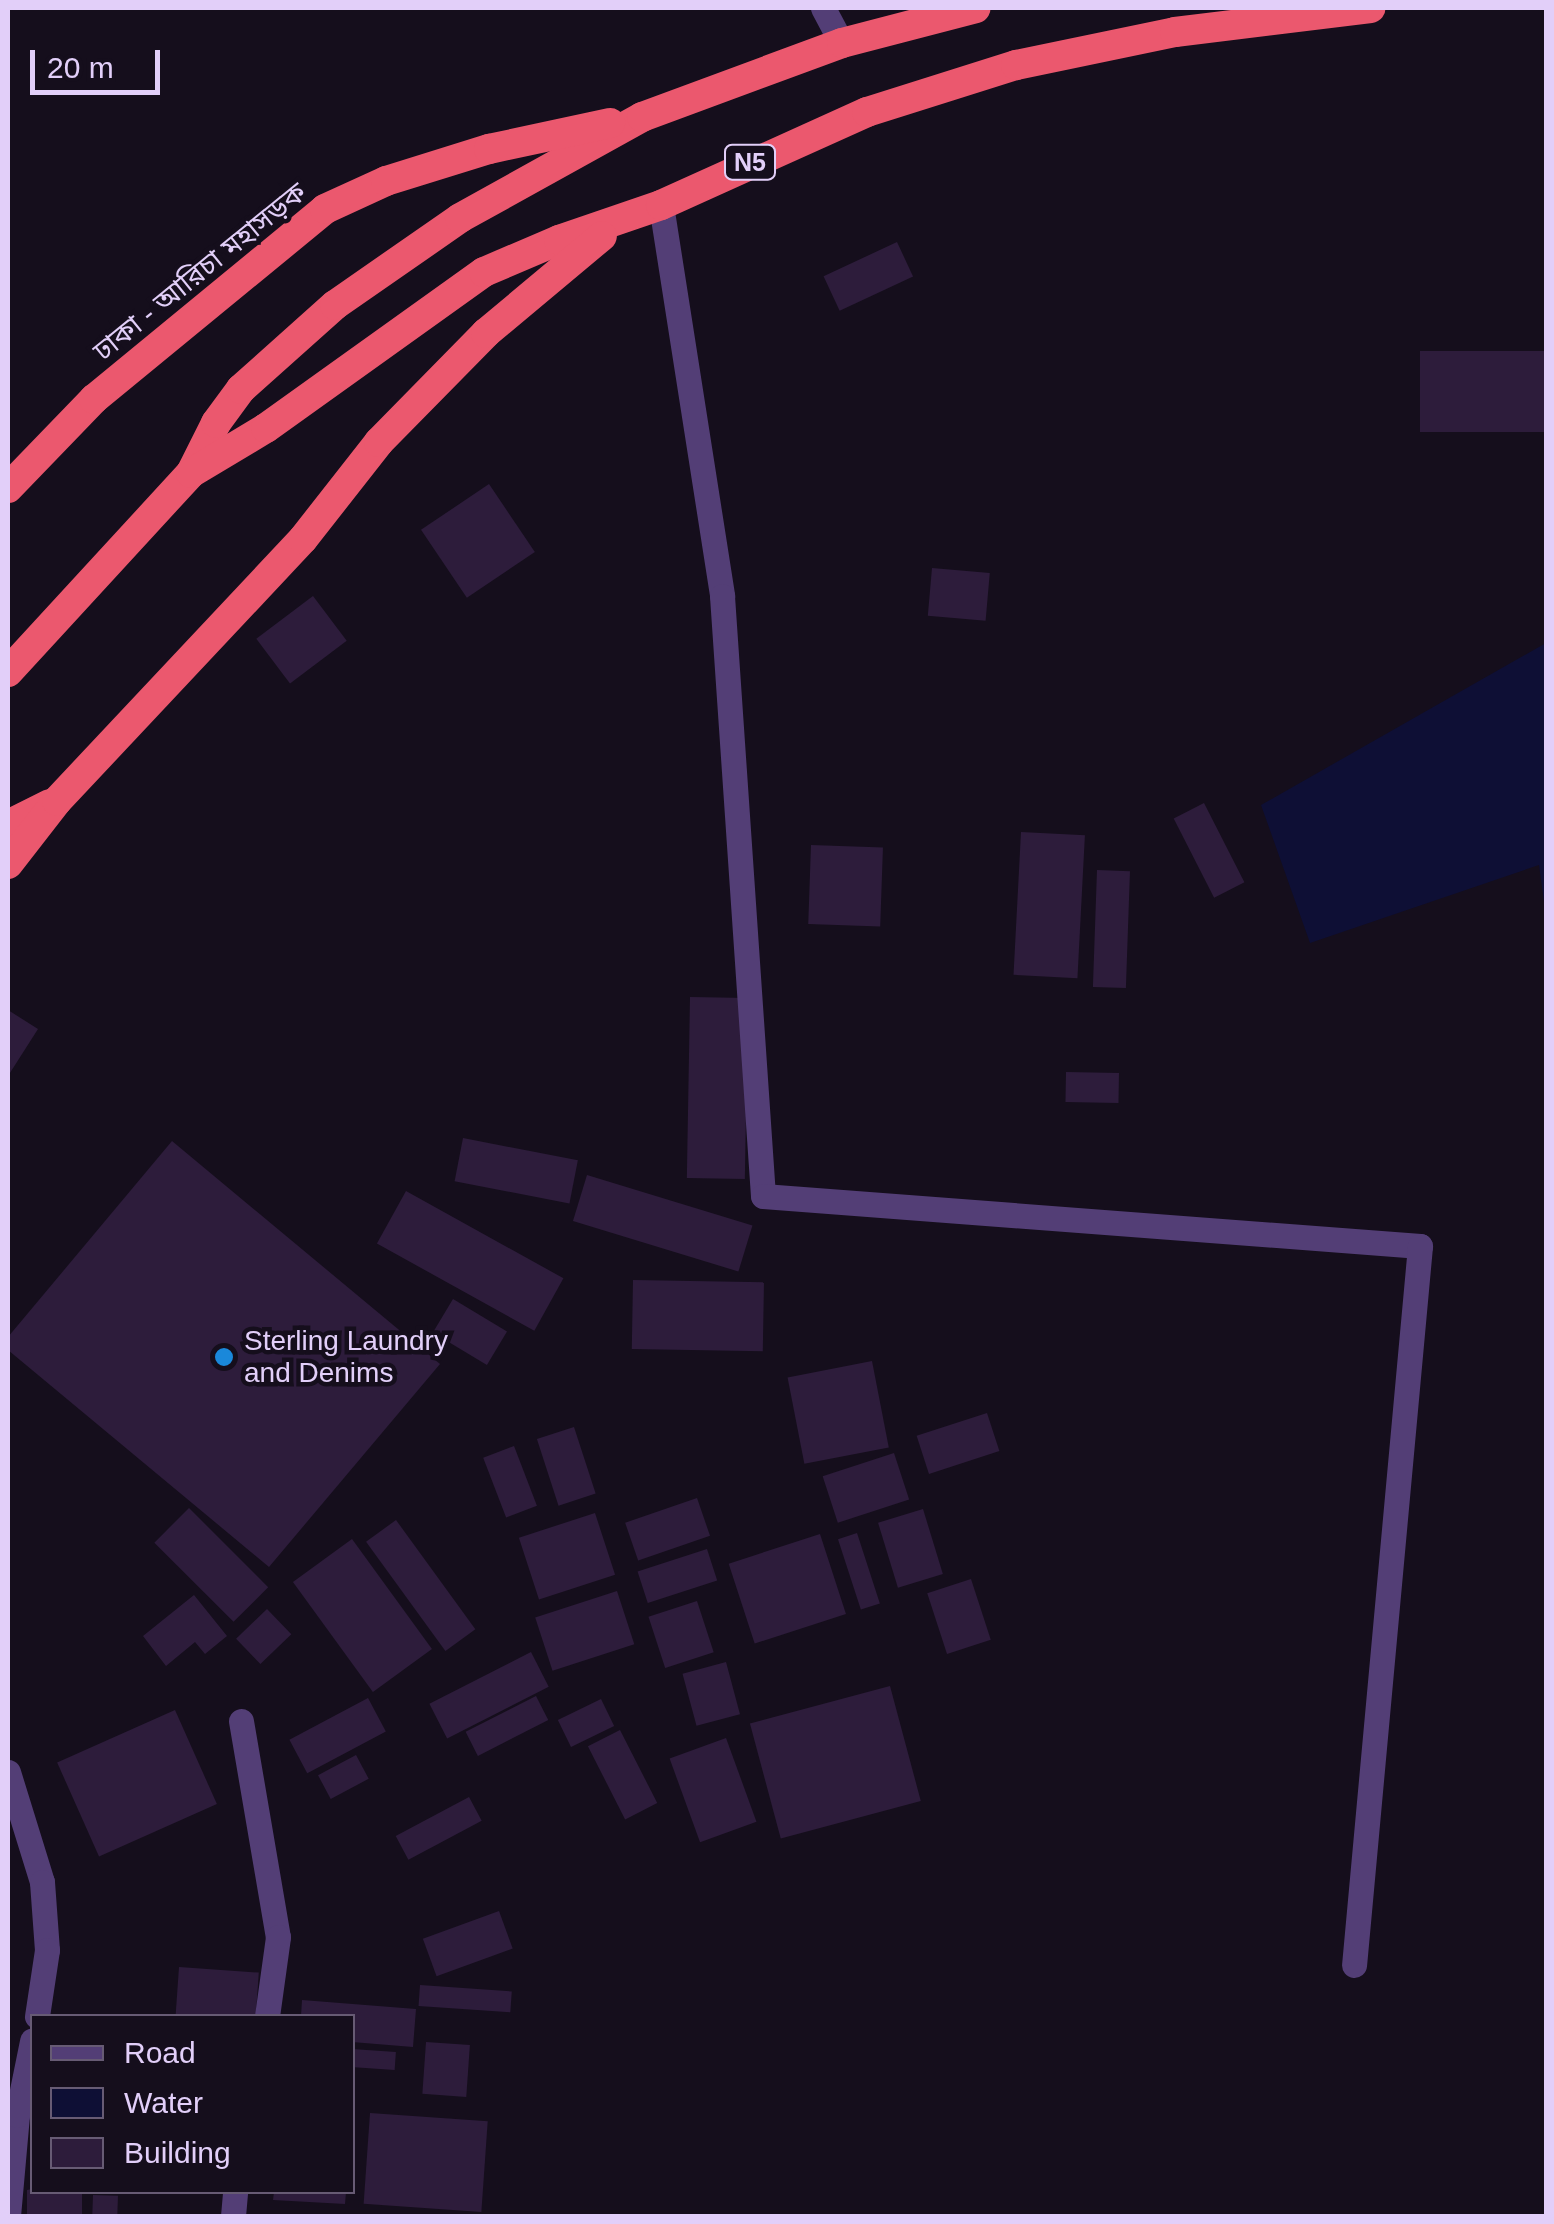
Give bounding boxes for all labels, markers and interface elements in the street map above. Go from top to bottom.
scale bar [35,30,165,92]
text: 20 m [47,51,114,84]
road number: N5 [722,142,778,182]
street label: ঢাকা - আরিচা মহাসড়ক [87,176,313,368]
place label: Sterling Laundry and Denims [244,1324,448,1390]
marker: Sterling Laundry and Denims [213,1346,235,1368]
legend [30,2014,355,2194]
text: Road [124,2036,196,2069]
text: Water [124,2086,203,2119]
text: Building [124,2136,231,2169]

